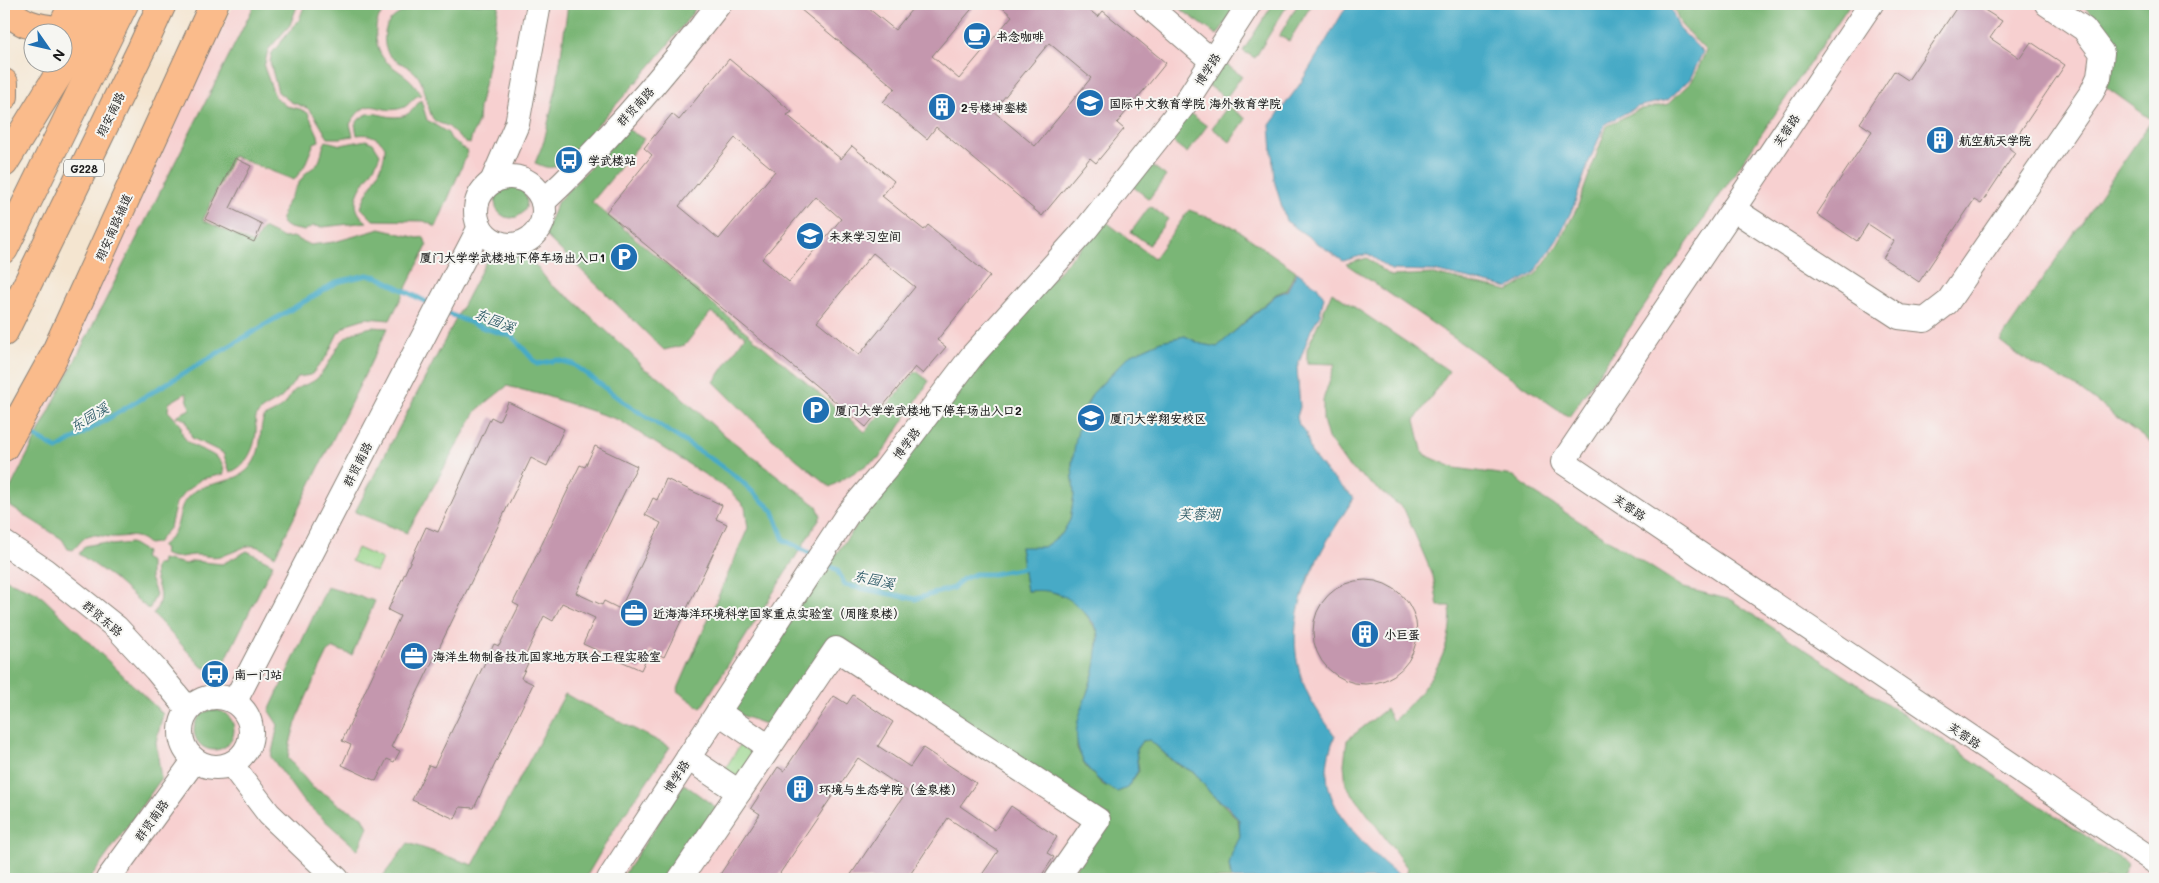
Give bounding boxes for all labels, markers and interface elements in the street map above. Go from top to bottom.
cafe icon: 书念咖啡 [962,21,992,51]
north arrow [22,22,72,72]
place label: 书念咖啡 [996,28,1044,44]
text: N [48,46,70,65]
street label: 博学路 [1190,50,1224,88]
street label: 群贤南路 [613,83,657,129]
school or university icon: 国际中文教育学院 海外教育学院 [1075,88,1105,118]
street label: 翔安南路 [92,89,128,139]
building icon: 2号楼坤銮楼 [927,92,957,122]
place label: 国际中文教育学院 海外教育学院 [1109,95,1281,111]
place label: 2号楼坤銮楼 [961,99,1028,115]
street label: 芙蓉路 [1769,111,1803,149]
building icon: 航空航天学院 [1925,125,1955,155]
place label: 航空航天学院 [1959,132,2031,148]
bus stop icon: 学武楼站 [554,145,584,175]
place label: 学武楼站 [588,152,636,168]
road number: G228 [64,160,104,177]
street label: 翔安南路辅道 [91,191,135,263]
school or university icon: 未来学习空间 [795,221,825,251]
place label: 未来学习空间 [829,228,901,244]
parking icon: 厦门大学学武楼地下停车场出入口1 [609,242,639,272]
place label: 厦门大学学武楼地下停车场出入口1 [420,249,605,265]
water label: 东园溪 [472,303,519,337]
parking icon: 厦门大学学武楼地下停车场出入口2 [801,395,831,425]
water label: 东园溪 [66,398,113,436]
place label: 厦门大学学武楼地下停车场出入口2 [835,402,1022,418]
school or university icon: 厦门大学翔安校区 [1076,403,1106,433]
place label: 厦门大学翔安校区 [1110,410,1206,426]
street label: 博学路 [889,424,923,462]
street label: 群贤南路 [339,439,375,489]
street label: 芙蓉路 [1611,490,1649,524]
water label: 芙蓉湖 [1178,504,1222,523]
water label: 东园溪 [851,565,898,593]
street label: 群贤东路 [79,596,127,640]
office icon: 近海海洋环境科学国家重点实验室（周隆泉楼） [619,598,649,628]
place label: 近海海洋环境科学国家重点实验室（周隆泉楼） [653,605,905,621]
building icon: 小巨蛋 [1350,619,1380,649]
place label: 小巨蛋 [1384,626,1420,642]
office icon: 海洋生物制备技术国家地方联合工程实验室 [399,641,429,671]
place label: 海洋生物制备技术国家地方联合工程实验室 [433,648,661,664]
bus stop icon: 南一门站 [200,659,230,689]
place label: 南一门站 [234,666,282,682]
street label: 芙蓉路 [1946,718,1984,752]
street label: 博学路 [659,757,693,795]
building icon: 环境与生态学院（金泉楼） [785,774,815,804]
place label: 环境与生态学院（金泉楼） [819,781,963,797]
street label: 群贤南路 [130,796,172,844]

